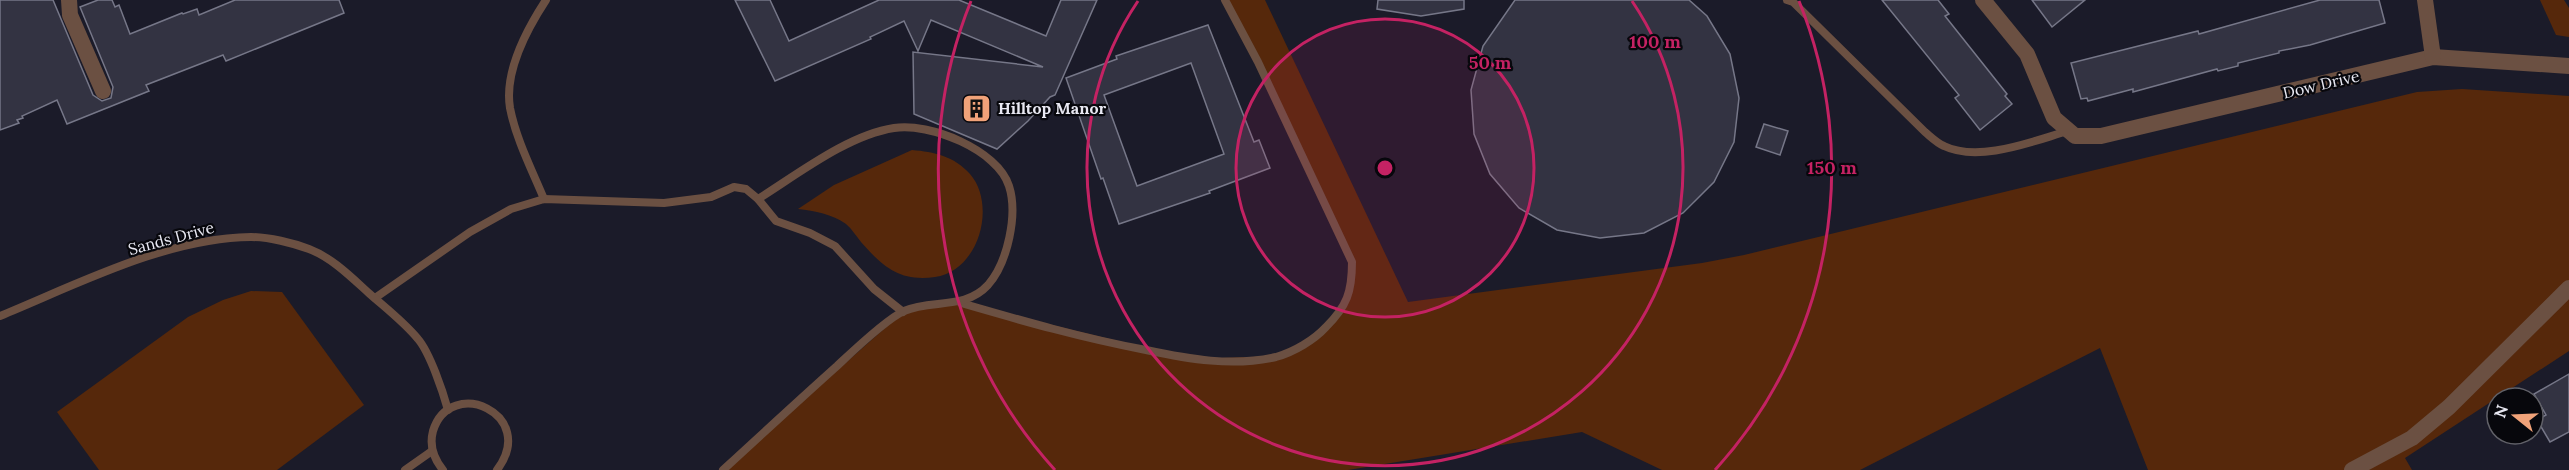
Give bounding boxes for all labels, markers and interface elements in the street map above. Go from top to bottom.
text: 100 m [1629,30,1681,53]
text: 50 m [1469,51,1512,74]
street label: Dow Drive [2281,65,2362,103]
building icon: Hilltop Manor [961,92,993,124]
place label: Hilltop Manor [998,98,1106,118]
text: 150 m [1807,156,1857,179]
centre of rings [1375,158,1395,178]
street label: Sands Drive [126,217,217,259]
north arrow [2485,386,2545,446]
text: N [2489,402,2512,420]

